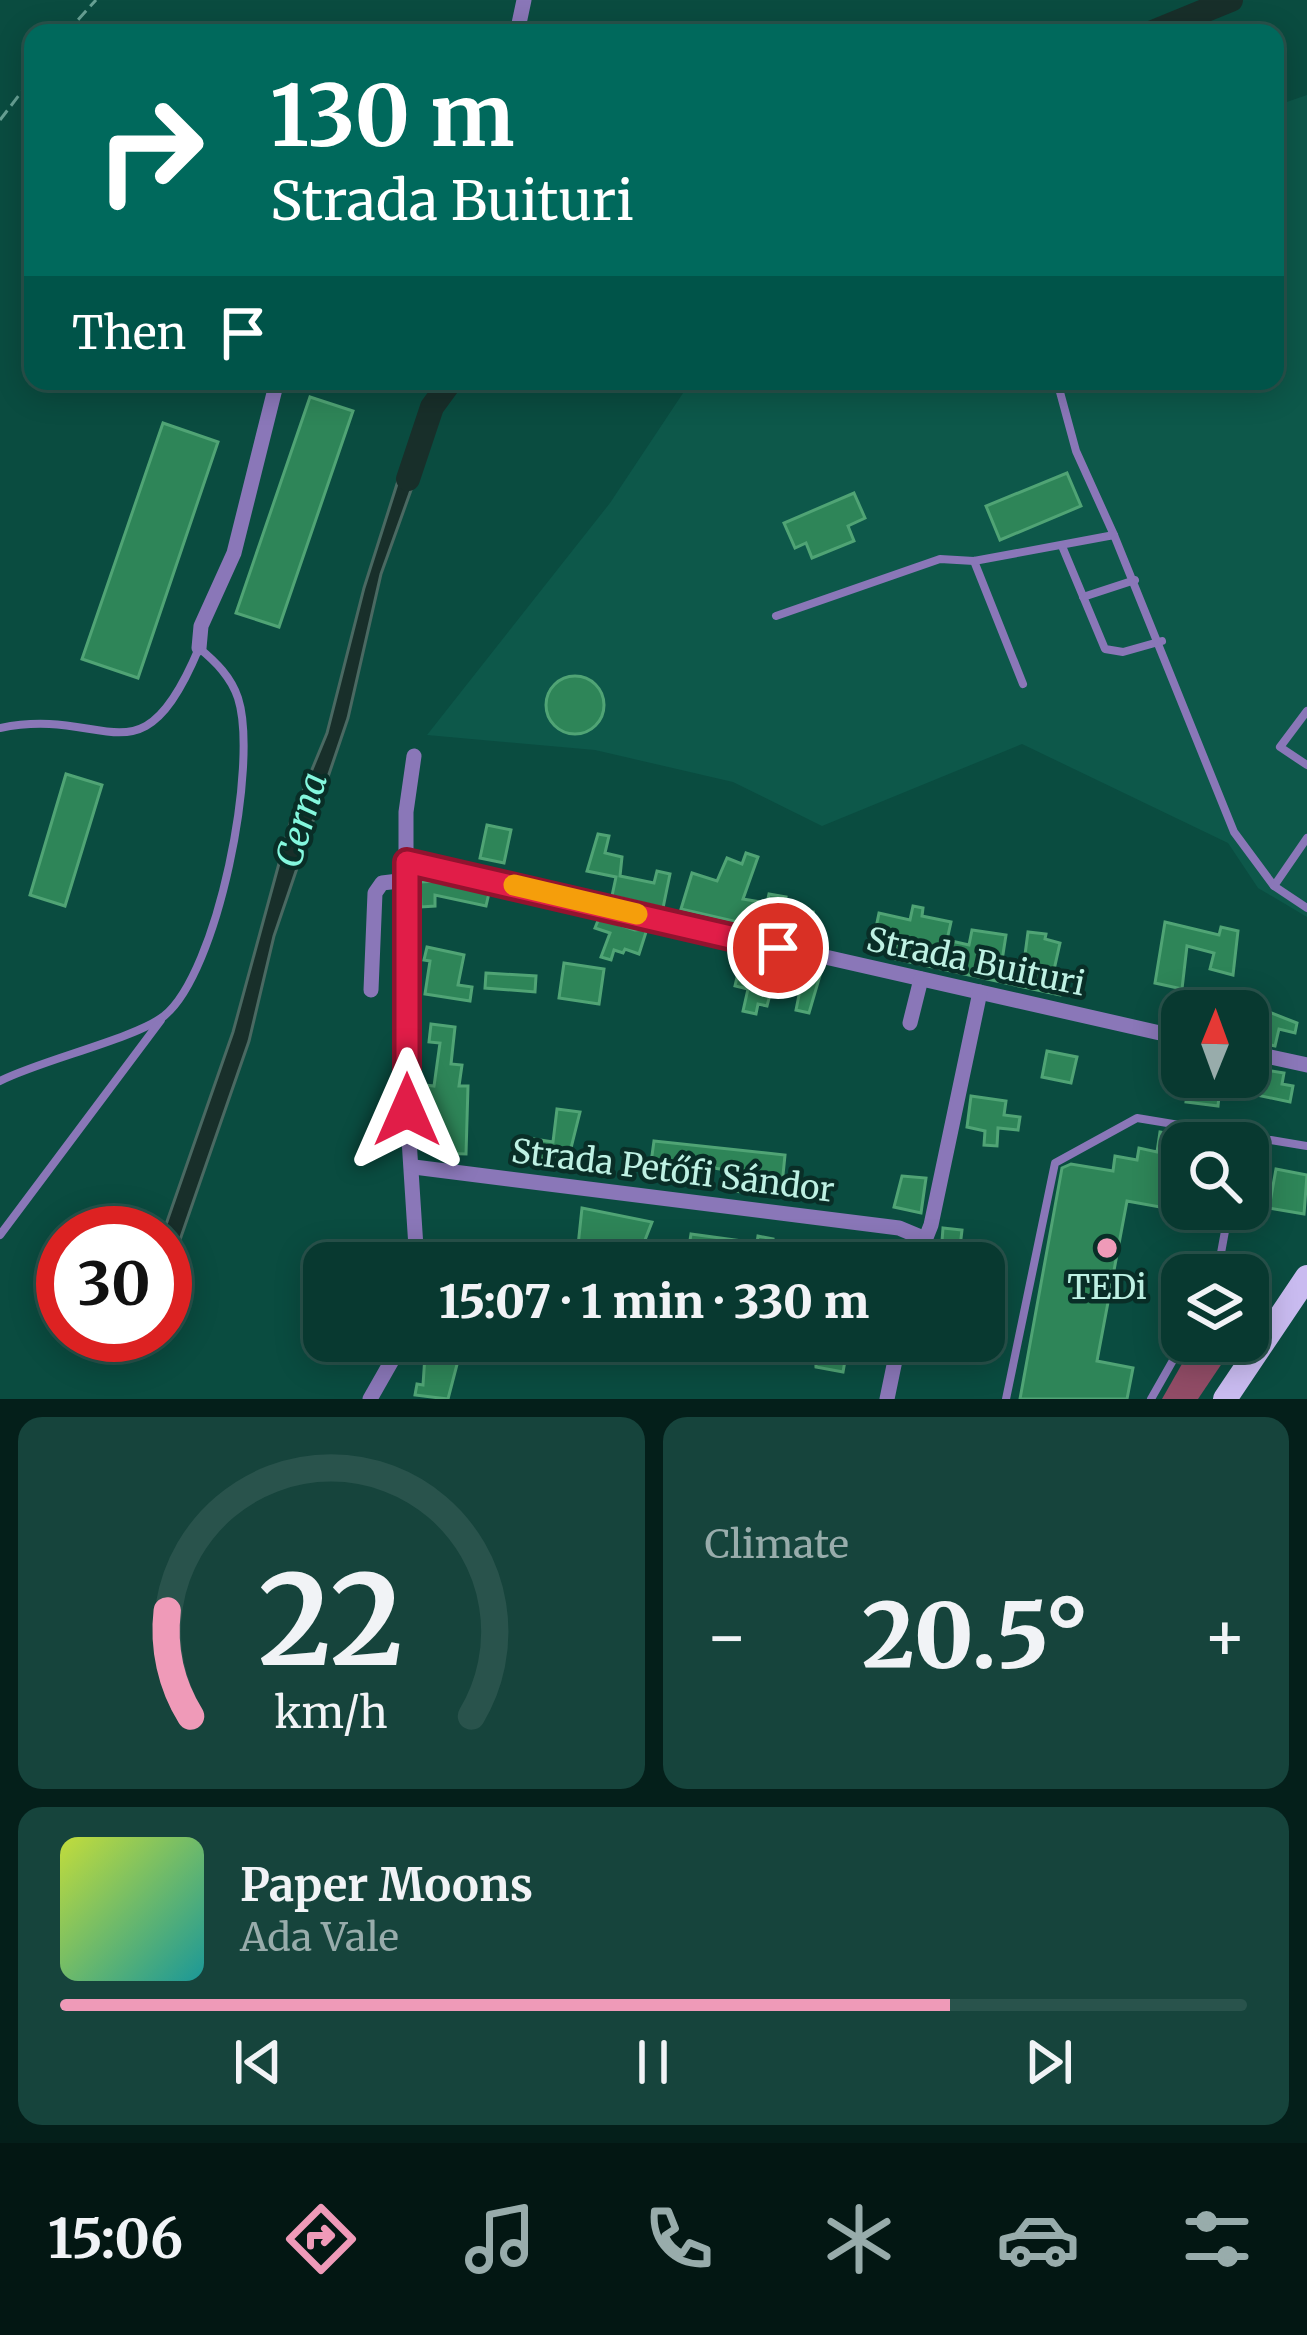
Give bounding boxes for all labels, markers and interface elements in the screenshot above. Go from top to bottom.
text: 130 m [270,63,514,169]
icon: right [72,72,228,228]
text: Strada Buituri [270,167,634,235]
icon: arrive [210,300,276,366]
text: Then [72,305,186,361]
water label: Cerna [266,767,337,873]
pin [727,897,829,999]
icon: arrive [745,915,811,981]
street label: Strada Buituri [863,918,1089,1005]
north arrow [1161,990,1269,1098]
map controls [1161,990,1269,1362]
position arrow [344,1047,470,1173]
button: search [1161,1122,1269,1230]
street label: Strada Petőfi Sándor [509,1130,837,1211]
speed limit sign: 30 [36,1206,192,1362]
marker: TEDi [1094,1235,1120,1261]
button: layers [1161,1254,1269,1362]
place label: TEDi [1067,1267,1147,1308]
text: 15:07 · 1 min · 330 m [439,1274,869,1330]
text: Climate [705,1520,849,1569]
text: 22 [259,1542,404,1699]
text: 20.5° [862,1579,1089,1693]
text: − [705,1595,749,1678]
text: + [1203,1595,1247,1678]
text: km/h [274,1686,388,1740]
text: Paper Moons [240,1857,533,1913]
text: Ada Vale [240,1913,399,1962]
icon: previous [225,2029,291,2095]
icon: pause [620,2029,686,2095]
icon: next [1016,2029,1082,2095]
icon: directions [279,2197,363,2281]
icon: music [458,2197,542,2281]
icon: phone [637,2197,721,2281]
icon: climate [817,2197,901,2281]
icon: car [996,2197,1080,2281]
icon: filters [1175,2197,1259,2281]
text: 15:06 [48,2205,183,2273]

